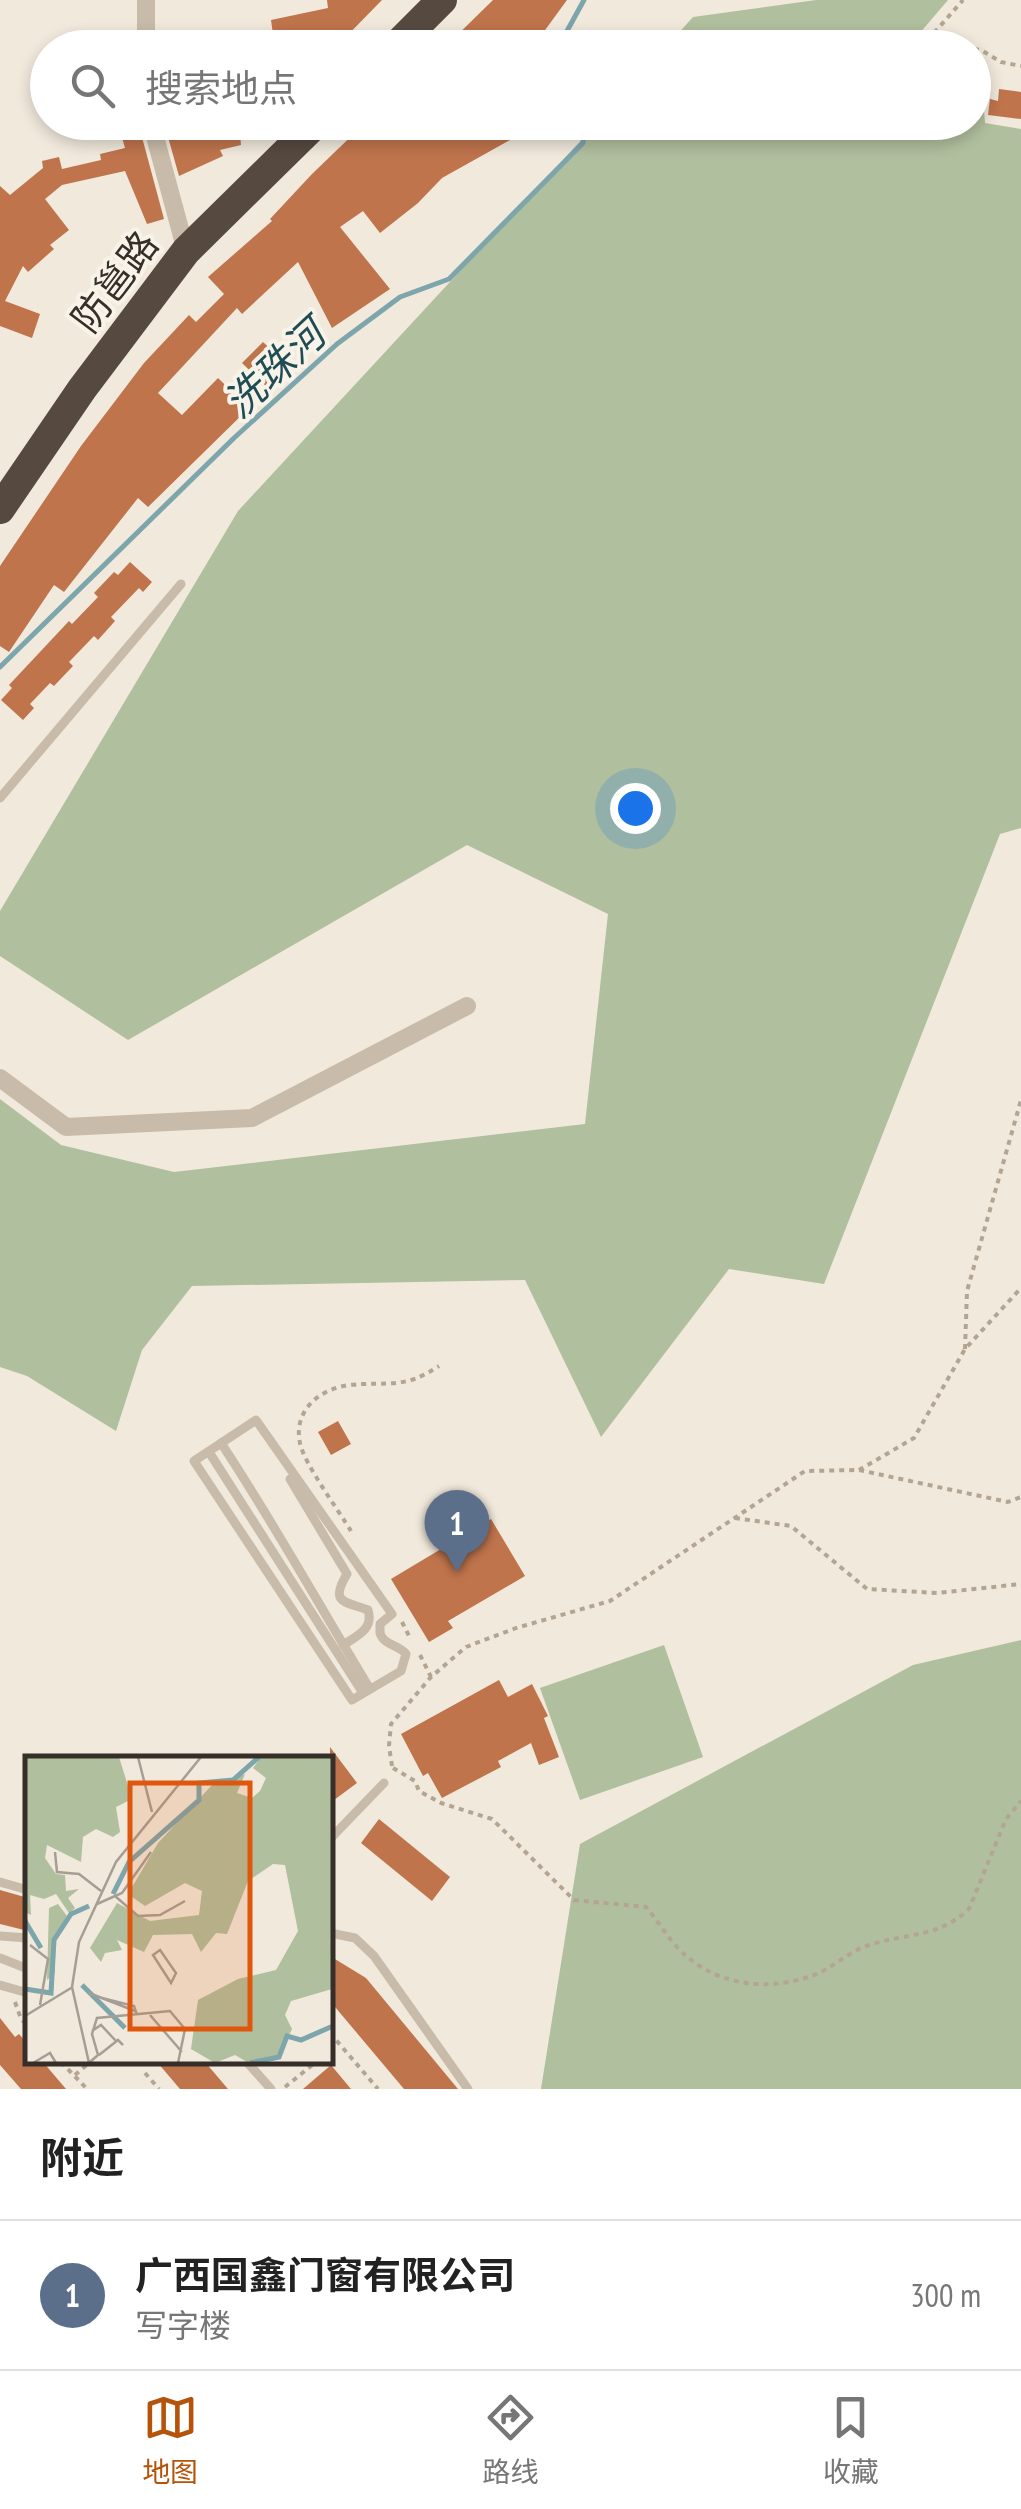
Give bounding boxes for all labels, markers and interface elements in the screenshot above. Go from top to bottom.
search box [30,30,991,140]
icon: search [65,58,120,113]
text: 搜索地点 [145,63,297,112]
street label: 防邕路 [60,221,168,341]
water label: 洗珠河 [212,303,341,428]
your location [610,783,661,834]
pin: 1 [424,1490,490,1572]
inset map [25,1756,332,2064]
text: 附近 [40,2130,124,2185]
text: 广西国鑫门窗有限公司 [135,2250,515,2299]
text: 1 [65,2274,80,2316]
text: 300 m [910,2274,981,2316]
text: 写字楼 [135,2304,231,2346]
tab: 地图 [142,2390,198,2490]
tab: 路线 [482,2390,539,2490]
tab: 收藏 [823,2390,879,2490]

